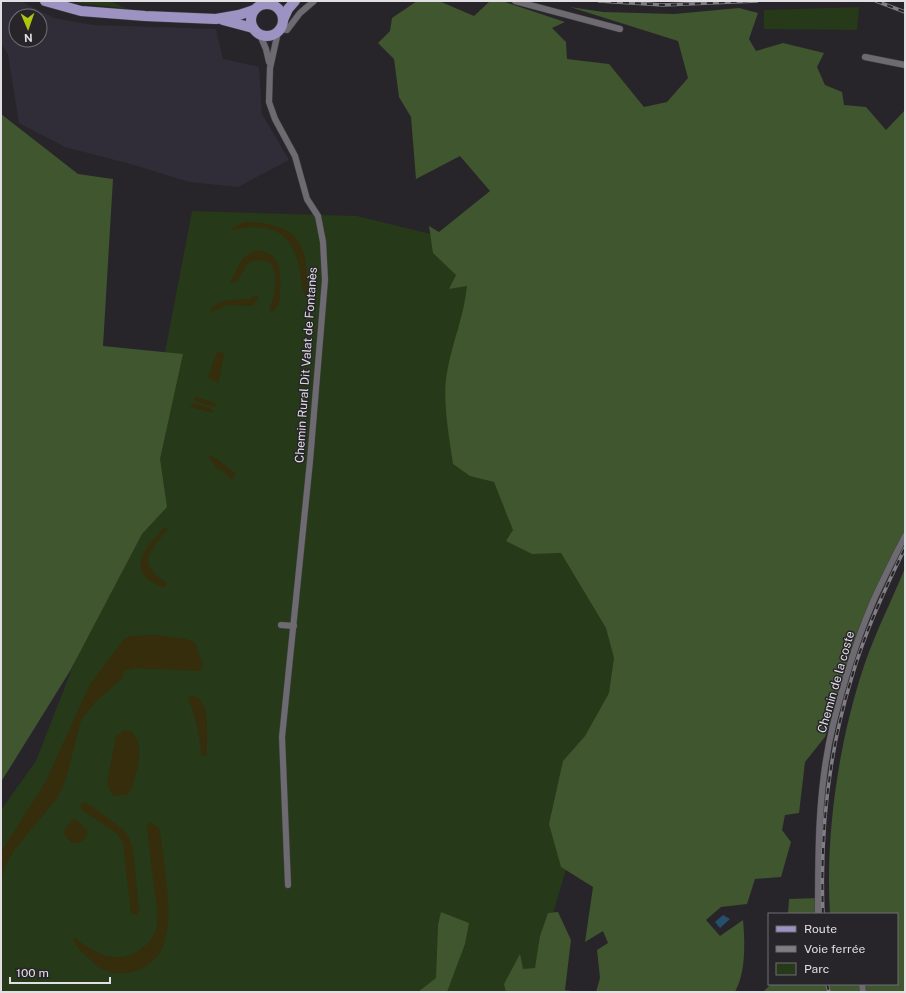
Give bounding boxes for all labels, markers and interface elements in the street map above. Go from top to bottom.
north arrow [8,8,48,48]
text: N [24,32,33,44]
street label: Chemin Rural Dit Valat de Fontanès [292,267,320,463]
street label: Chemin de la coste [815,629,857,735]
legend [768,913,898,985]
text: Route [804,922,837,936]
text: Voie ferrée [804,942,865,956]
scale bar [10,959,110,985]
text: Parc [804,962,829,976]
text: 100 m [16,966,49,980]

